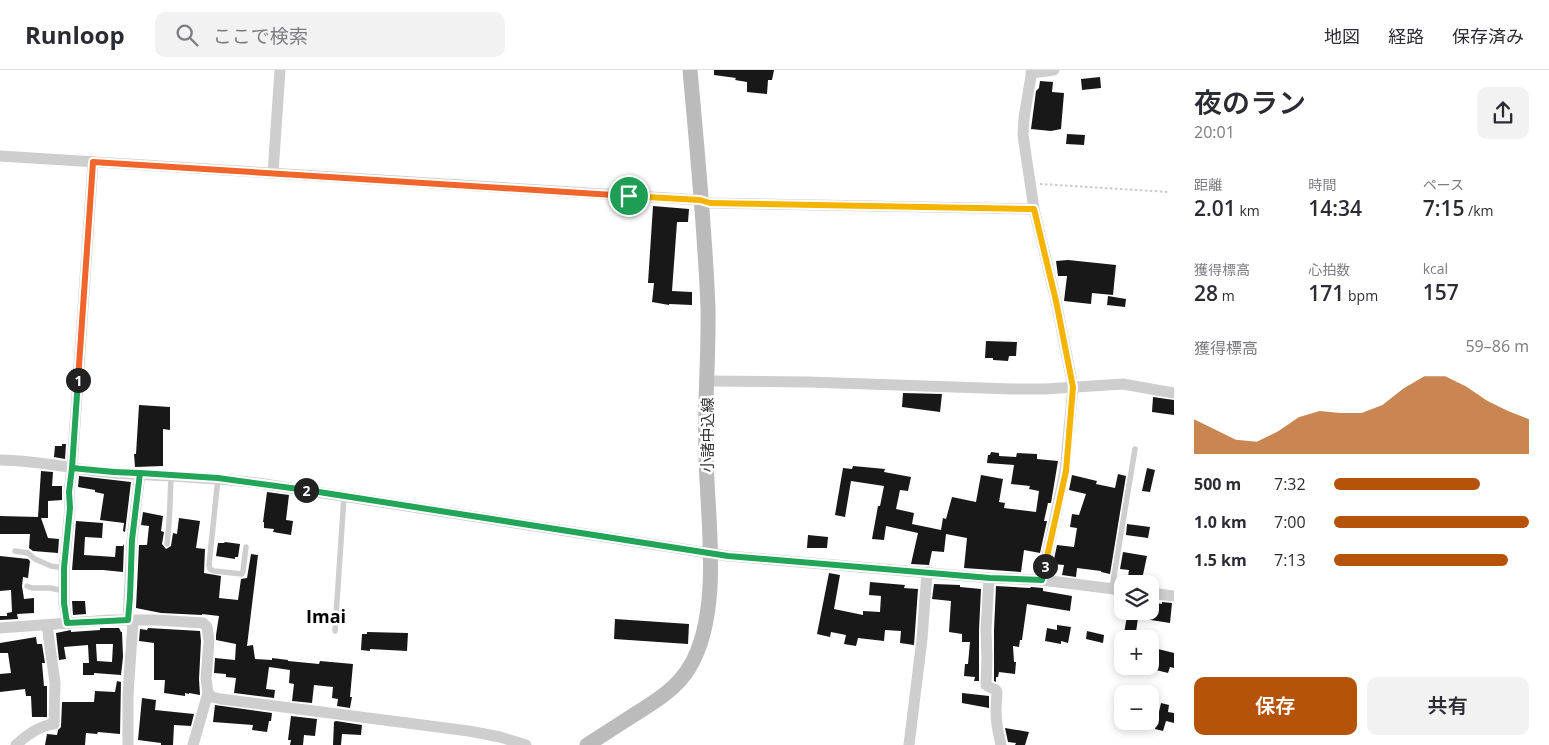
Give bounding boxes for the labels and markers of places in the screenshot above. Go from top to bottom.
pin [608,175,650,217]
pin: 1 [66,368,90,392]
pin: 2 [294,478,318,502]
pin: 3 [1032,554,1058,578]

